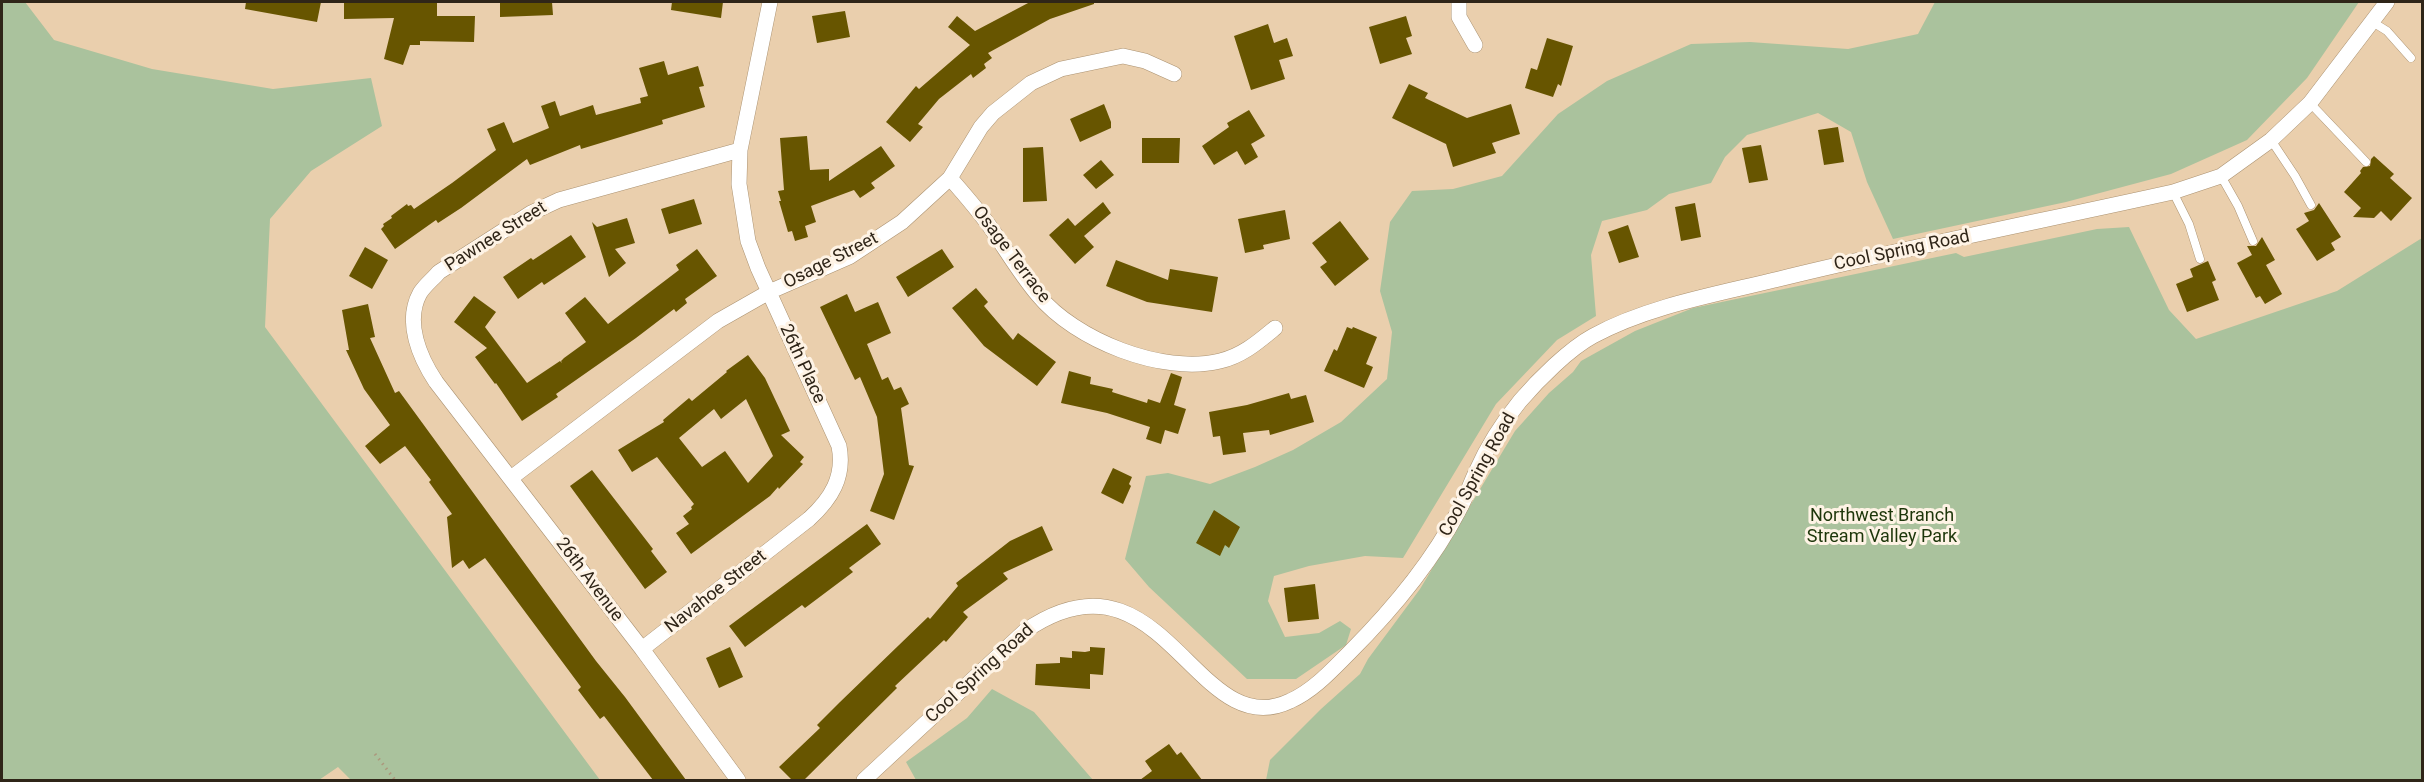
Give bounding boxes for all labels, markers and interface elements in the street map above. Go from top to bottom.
street label: Pawnee Street [441,197,551,277]
street label: Osage Terrace [968,202,1054,308]
street label: Cool Spring Road [1832,226,1972,276]
street label: Osage Street [780,228,882,294]
street label: 26th Place [774,321,830,407]
street label: Cool Spring Road [1435,409,1521,541]
park label: Northwest Branch Stream Valley Park [1807,505,1957,548]
street label: 26th Avenue [550,534,628,626]
street label: Navahoe Street [661,546,771,638]
street label: Cool Spring Road [921,620,1039,728]

